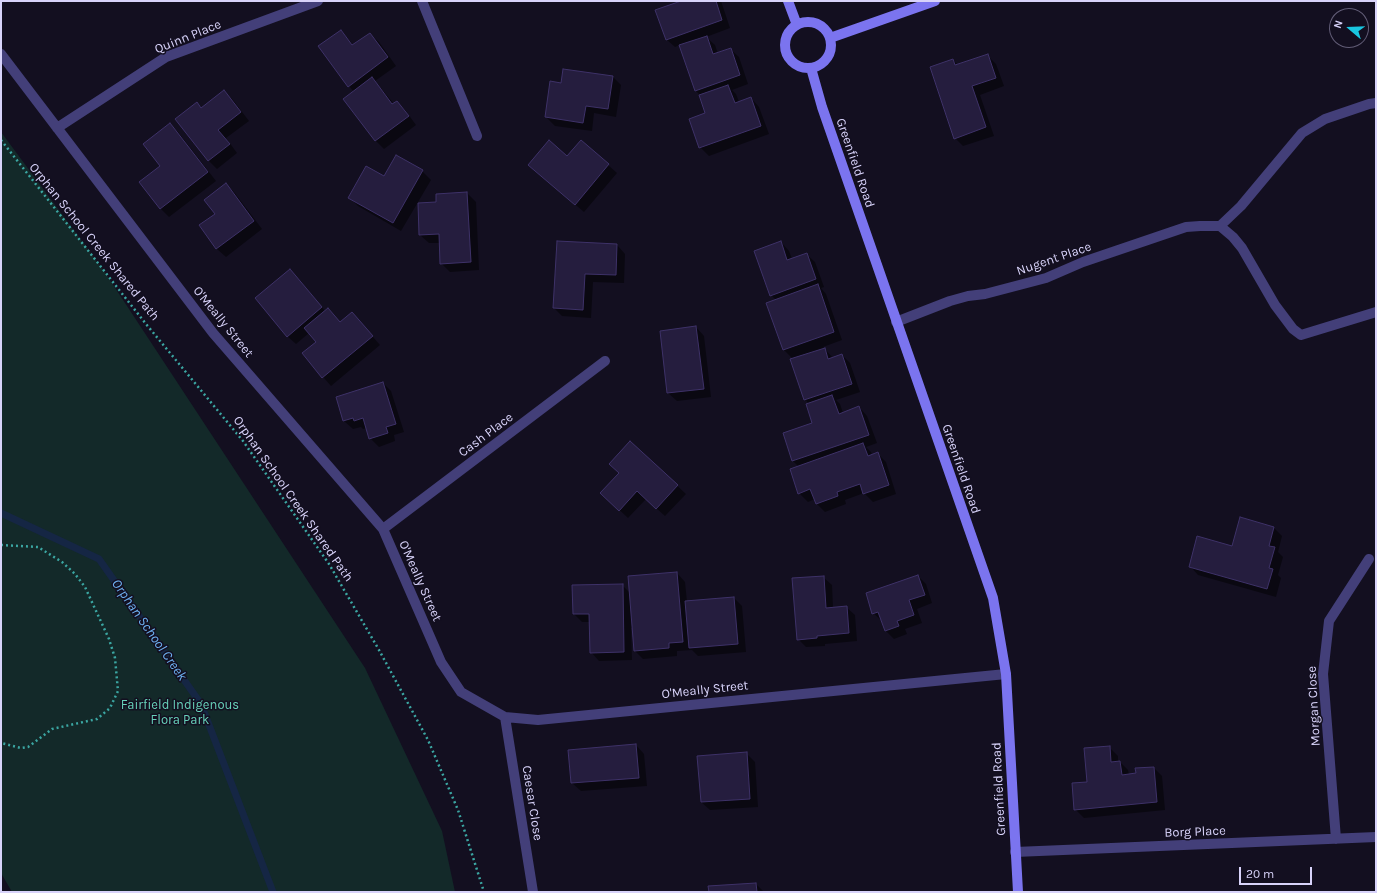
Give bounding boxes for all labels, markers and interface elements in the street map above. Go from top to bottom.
north arrow [1329,8,1369,48]
street label: Quinn Place [152,17,224,57]
text: N [1331,18,1346,30]
street label: Greenfield Road [832,116,878,210]
street label: Orphan School Creek Shared Path [25,160,163,324]
street label: Nugent Place [1015,239,1093,279]
street label: O'Meally Street [190,283,256,361]
street label: Cash Place [456,409,516,461]
street label: Orphan School Creek Shared Path [230,413,356,585]
street label: Greenfield Road [938,422,984,516]
street label: O'Meally Street [395,538,445,624]
water label: Orphan School Creek [108,576,190,684]
street label: Morgan Close [1304,666,1324,746]
street label: O'Meally Street [661,678,749,702]
park label: Fairfield Indigenous Flora Park [121,697,239,728]
street label: Greenfield Road [989,742,1009,836]
street label: Caesar Close [518,764,546,842]
street label: Borg Place [1164,823,1226,841]
scale bar [1241,859,1314,885]
text: 20 m [1246,867,1274,881]

